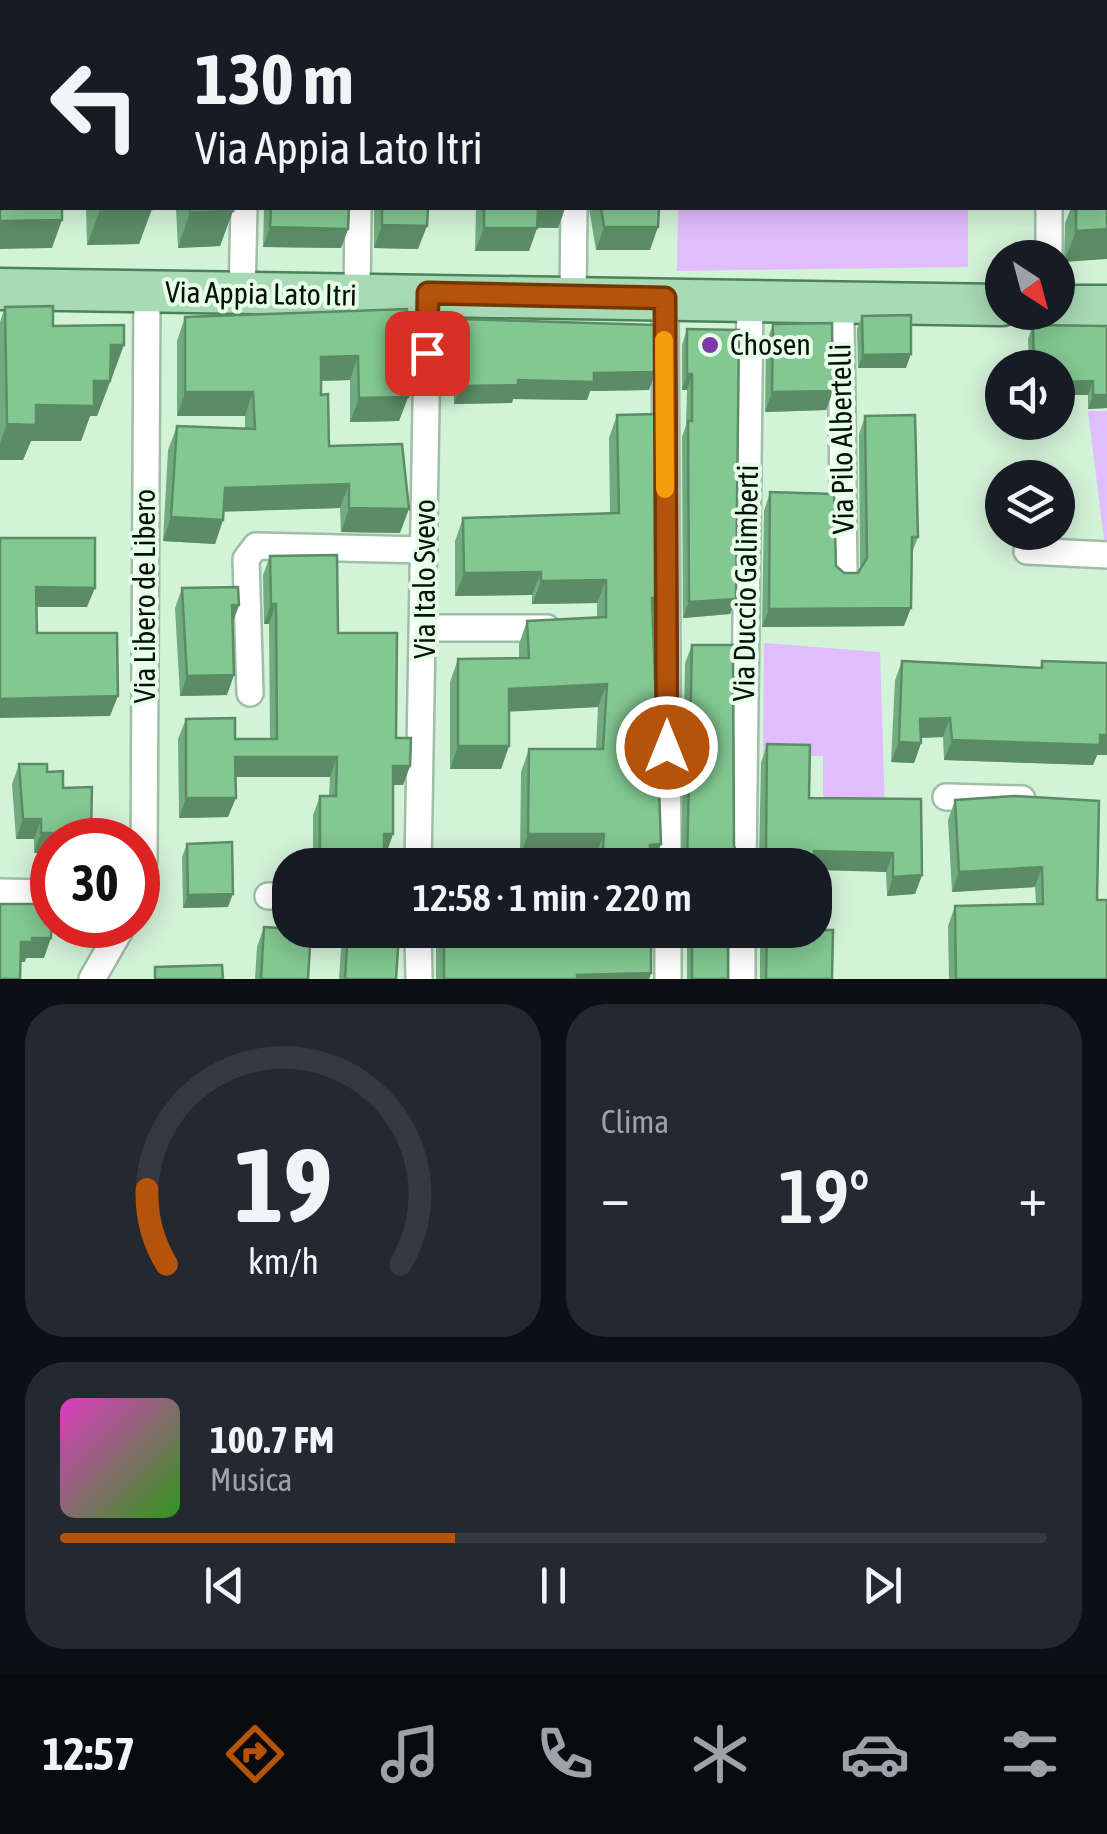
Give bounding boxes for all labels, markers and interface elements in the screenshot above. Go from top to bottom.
text: 130 m [195,39,354,119]
icon: left [30,40,160,170]
text: Via Appia Lato Itri [195,122,483,174]
north arrow [985,240,1075,330]
map controls [985,240,1075,550]
street label: Via Appia Lato Itri [165,274,357,312]
pin [385,311,470,396]
icon: arrive [400,326,455,381]
place label: Chosen [730,327,811,361]
marker: Chosen [699,334,721,356]
street label: Via Pilo Albertelli [822,344,860,534]
button: sound [985,350,1075,440]
button: layers [985,460,1075,550]
street label: Via Duccio Galimberti [726,464,764,702]
street label: Via Libero de Libero [127,489,161,703]
street label: Via Italo Svevo [407,499,441,659]
position arrow [615,695,719,799]
speed limit sign: 30 [30,818,160,948]
text: 12:58 · 1 min · 220 m [412,876,692,919]
text: Clima [601,1103,669,1140]
text: 19 [234,1125,332,1244]
text: 19° [778,1153,870,1239]
text: − [601,1165,630,1228]
text: + [1018,1165,1047,1228]
text: km/h [248,1241,318,1282]
text: 100.7 FM [210,1418,334,1461]
text: Musica [210,1461,292,1498]
icon: previous [197,1558,252,1613]
icon: pause [526,1558,581,1613]
icon: next [855,1558,910,1613]
icon: directions [220,1719,290,1789]
icon: music [375,1719,445,1789]
icon: phone [530,1719,600,1789]
icon: climate [685,1719,755,1789]
icon: car [840,1719,910,1789]
icon: filters [995,1719,1065,1789]
text: 12:57 [42,1728,135,1780]

